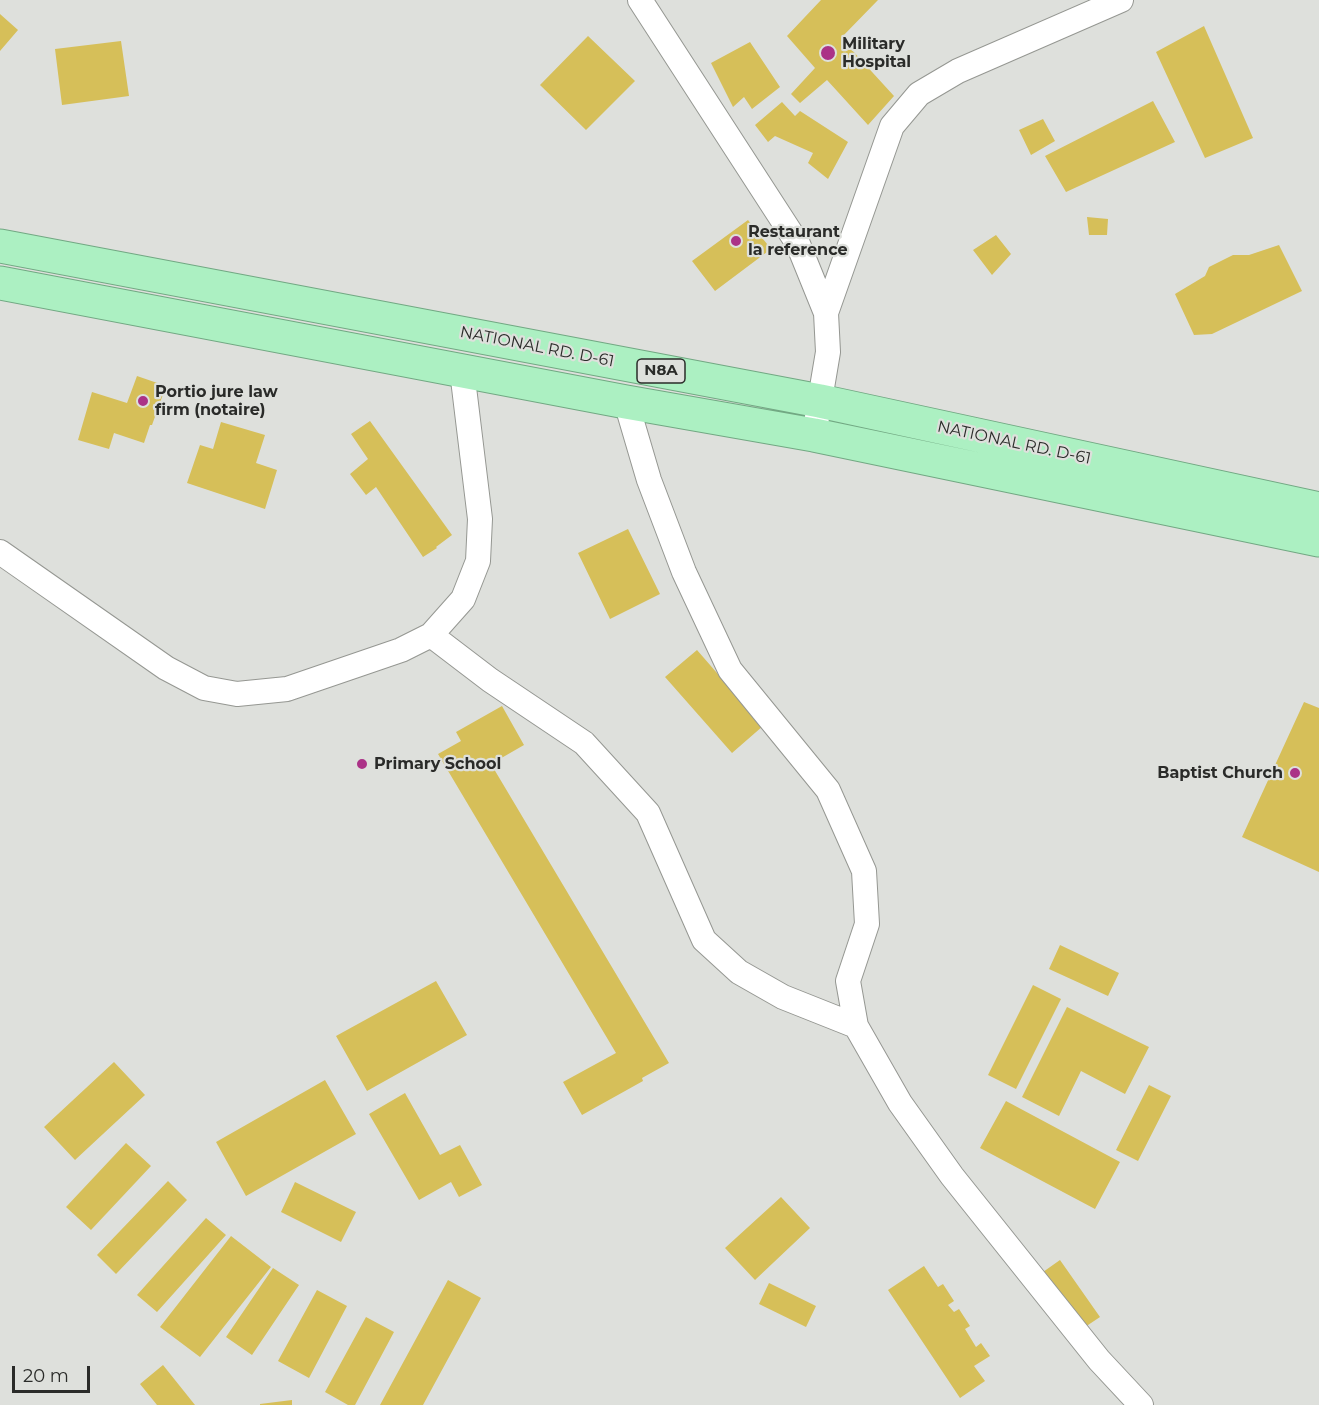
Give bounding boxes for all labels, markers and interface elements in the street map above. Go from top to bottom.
place label: Military Hospital [842,34,911,72]
marker: Military Hospital [819,44,837,62]
place label: Restaurant la reference [748,222,848,260]
marker: Restaurant la reference [729,234,743,248]
street label: NATIONAL RD. D-61 [458,323,616,371]
road number: N8A [637,359,685,383]
place label: Portio jure law firm (notaire) [155,382,278,420]
marker: Portio jure law firm (notaire) [136,394,150,408]
street label: NATIONAL RD. D-61 [935,417,1093,469]
place label: Primary School [374,754,501,774]
marker: Primary School [355,757,369,771]
place label: Baptist Church [1157,763,1283,783]
marker: Baptist Church [1288,766,1302,780]
scale bar [15,1354,93,1392]
text: 20 m [23,1365,69,1387]

